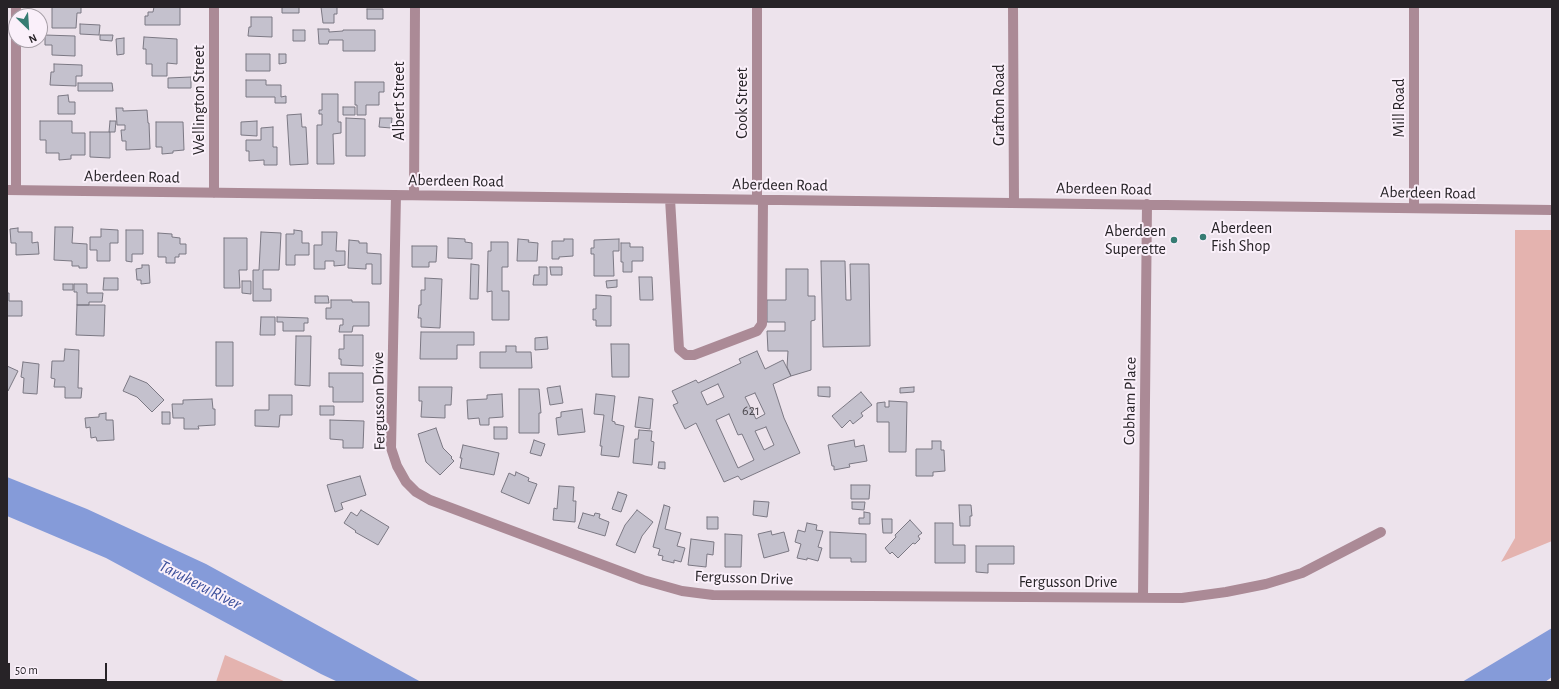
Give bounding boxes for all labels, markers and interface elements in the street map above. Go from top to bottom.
north arrow [8,8,48,48]
text: N [27,32,39,45]
street label: Wellington Street [189,45,209,155]
street label: Albert Street [389,61,409,141]
street label: Grafton Road [989,64,1009,146]
street label: Cook Street [732,67,752,139]
street label: Mill Road [1389,79,1409,137]
street label: Aberdeen Road [84,167,180,187]
street label: Aberdeen Road [408,171,504,191]
street label: Aberdeen Road [732,175,828,195]
street label: Aberdeen Road [1056,179,1152,199]
street label: Aberdeen Road [1380,183,1476,203]
place label: Aberdeen Fish Shop [1211,218,1272,256]
place label: Aberdeen Superette [1105,221,1166,259]
marker: Aberdeen Fish Shop [1198,232,1208,242]
marker: Aberdeen Superette [1169,235,1179,245]
street label: Fergusson Drive [369,352,389,450]
street label: Cobham Place [1120,357,1140,445]
house number: 621 [742,403,760,419]
water label: Taruheru River [155,556,245,614]
street label: Fergusson Drive [694,567,794,589]
street label: Fergusson Drive [1019,572,1117,592]
scale bar [10,655,109,681]
text: 50 m [15,664,38,676]

